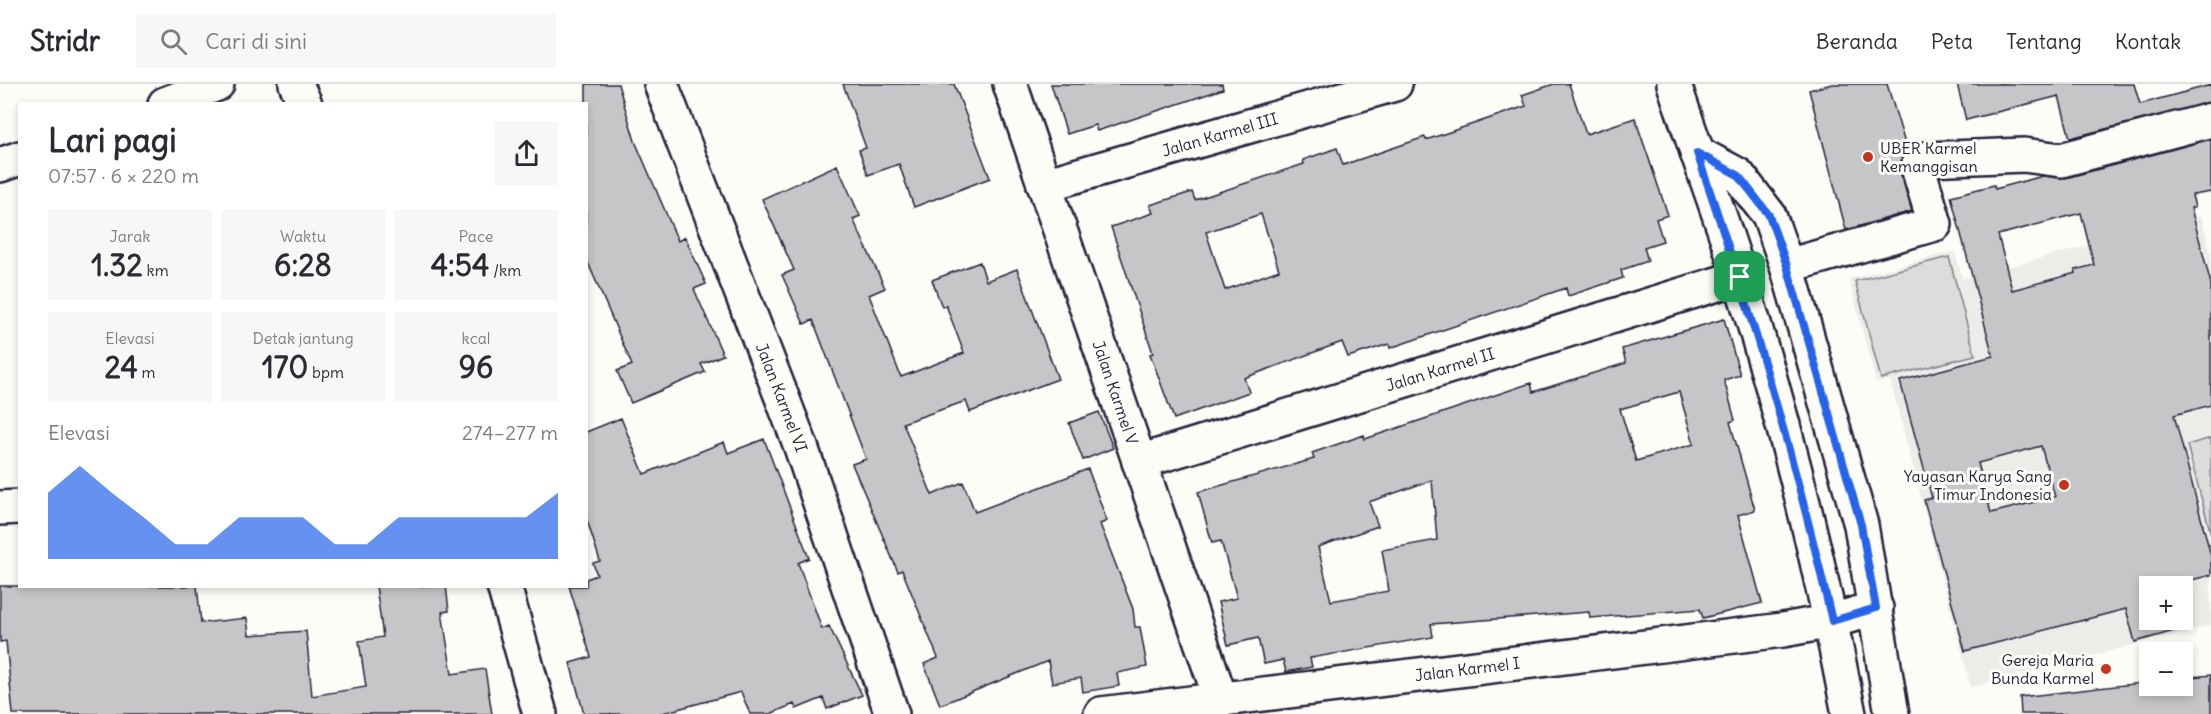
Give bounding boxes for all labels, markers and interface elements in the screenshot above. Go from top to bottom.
search box [136,14,556,68]
text: Stridr [30,23,100,59]
icon: search [157,25,190,58]
text: Cari di sini [205,27,307,55]
text: Beranda [1816,28,1898,55]
text: Peta [1931,28,1973,55]
text: Tentang [2006,28,2082,55]
text: Kontak [2115,28,2181,55]
street label: Jalan Karmel III [1160,108,1280,161]
text: Lari pagi [48,119,177,161]
button: share [495,122,558,185]
place label: UBER Karmel Kemanggisan [1880,138,1978,176]
marker: UBER Karmel Kemanggisan [1861,150,1875,164]
text: 07:57 · 6 × 220 m [48,163,199,188]
text: Jarak [110,226,150,246]
text: Waktu [280,226,326,246]
text: Pace [459,226,493,246]
text: 1.32 [91,246,143,284]
text: 6:28 [274,246,332,284]
text: 4:54 [431,246,489,284]
pin [1714,251,1765,302]
text: km [143,260,169,280]
text: /km [489,260,521,280]
icon: arrive [1723,260,1756,293]
text: Elevasi [105,328,155,348]
text: Detak jantung [252,328,354,348]
text: kcal [462,328,490,348]
street label: Jalan Karmel V [1089,338,1143,447]
street label: Jalan Karmel VI [752,340,812,455]
street label: Jalan Karmel II [1383,343,1497,395]
text: 24 [104,348,138,386]
text: 170 [262,348,308,386]
text: 96 [459,348,493,386]
text: m [138,362,156,382]
text: bpm [308,362,344,382]
text: Elevasi [48,420,110,445]
text: 274–277 m [462,420,558,445]
place label: Yayasan Karya Sang Timur Indonesia [1904,466,2052,504]
marker: Yayasan Karya Sang Timur Indonesia [2057,478,2071,492]
map controls [2139,576,2193,696]
button: + [2139,576,2193,630]
button: − [2139,642,2193,696]
place label: Gereja Maria Bunda Karmel [1991,650,2094,688]
street label: Jalan Karmel I [1414,653,1521,685]
marker: Gereja Maria Bunda Karmel [2099,662,2113,676]

